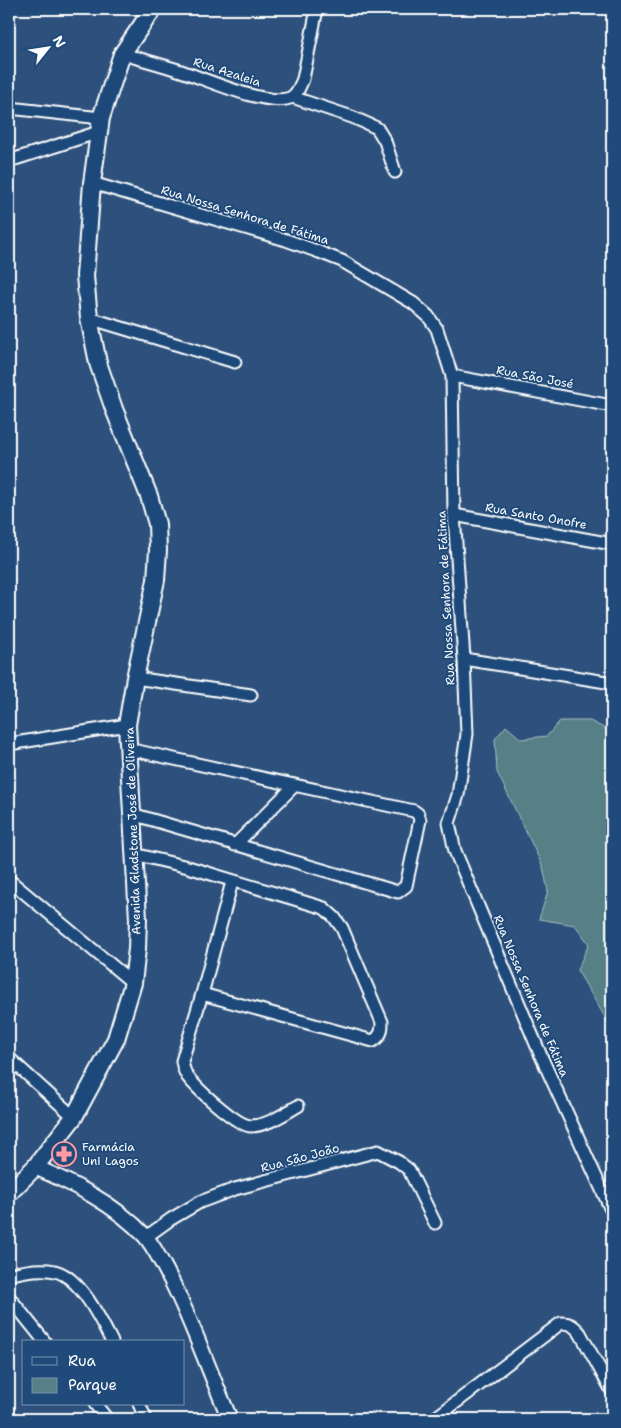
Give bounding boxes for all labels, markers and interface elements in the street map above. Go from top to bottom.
north arrow [22,22,72,72]
text: N [49,32,70,51]
street label: Rua Azaleia [191,54,263,91]
street label: Rua Nossa Senhora de Fátima [159,182,331,248]
street label: Rua São José [495,362,575,392]
street label: Rua Santo Onofre [484,499,588,533]
street label: Rua Nossa Senhora de Fátima [433,510,459,686]
street label: Avenida Gladstone José de Oliveira [121,726,145,935]
street label: Rua Nossa Senhora de Fátima [490,912,573,1080]
place label: Farmácia Uni Lagos [82,1139,139,1169]
street label: Rua São João [259,1140,341,1176]
pharmacy icon: Farmácia Uni Lagos [51,1141,77,1167]
legend [22,1340,185,1406]
text: Rua [68,1351,97,1371]
text: Parque [68,1375,117,1395]

